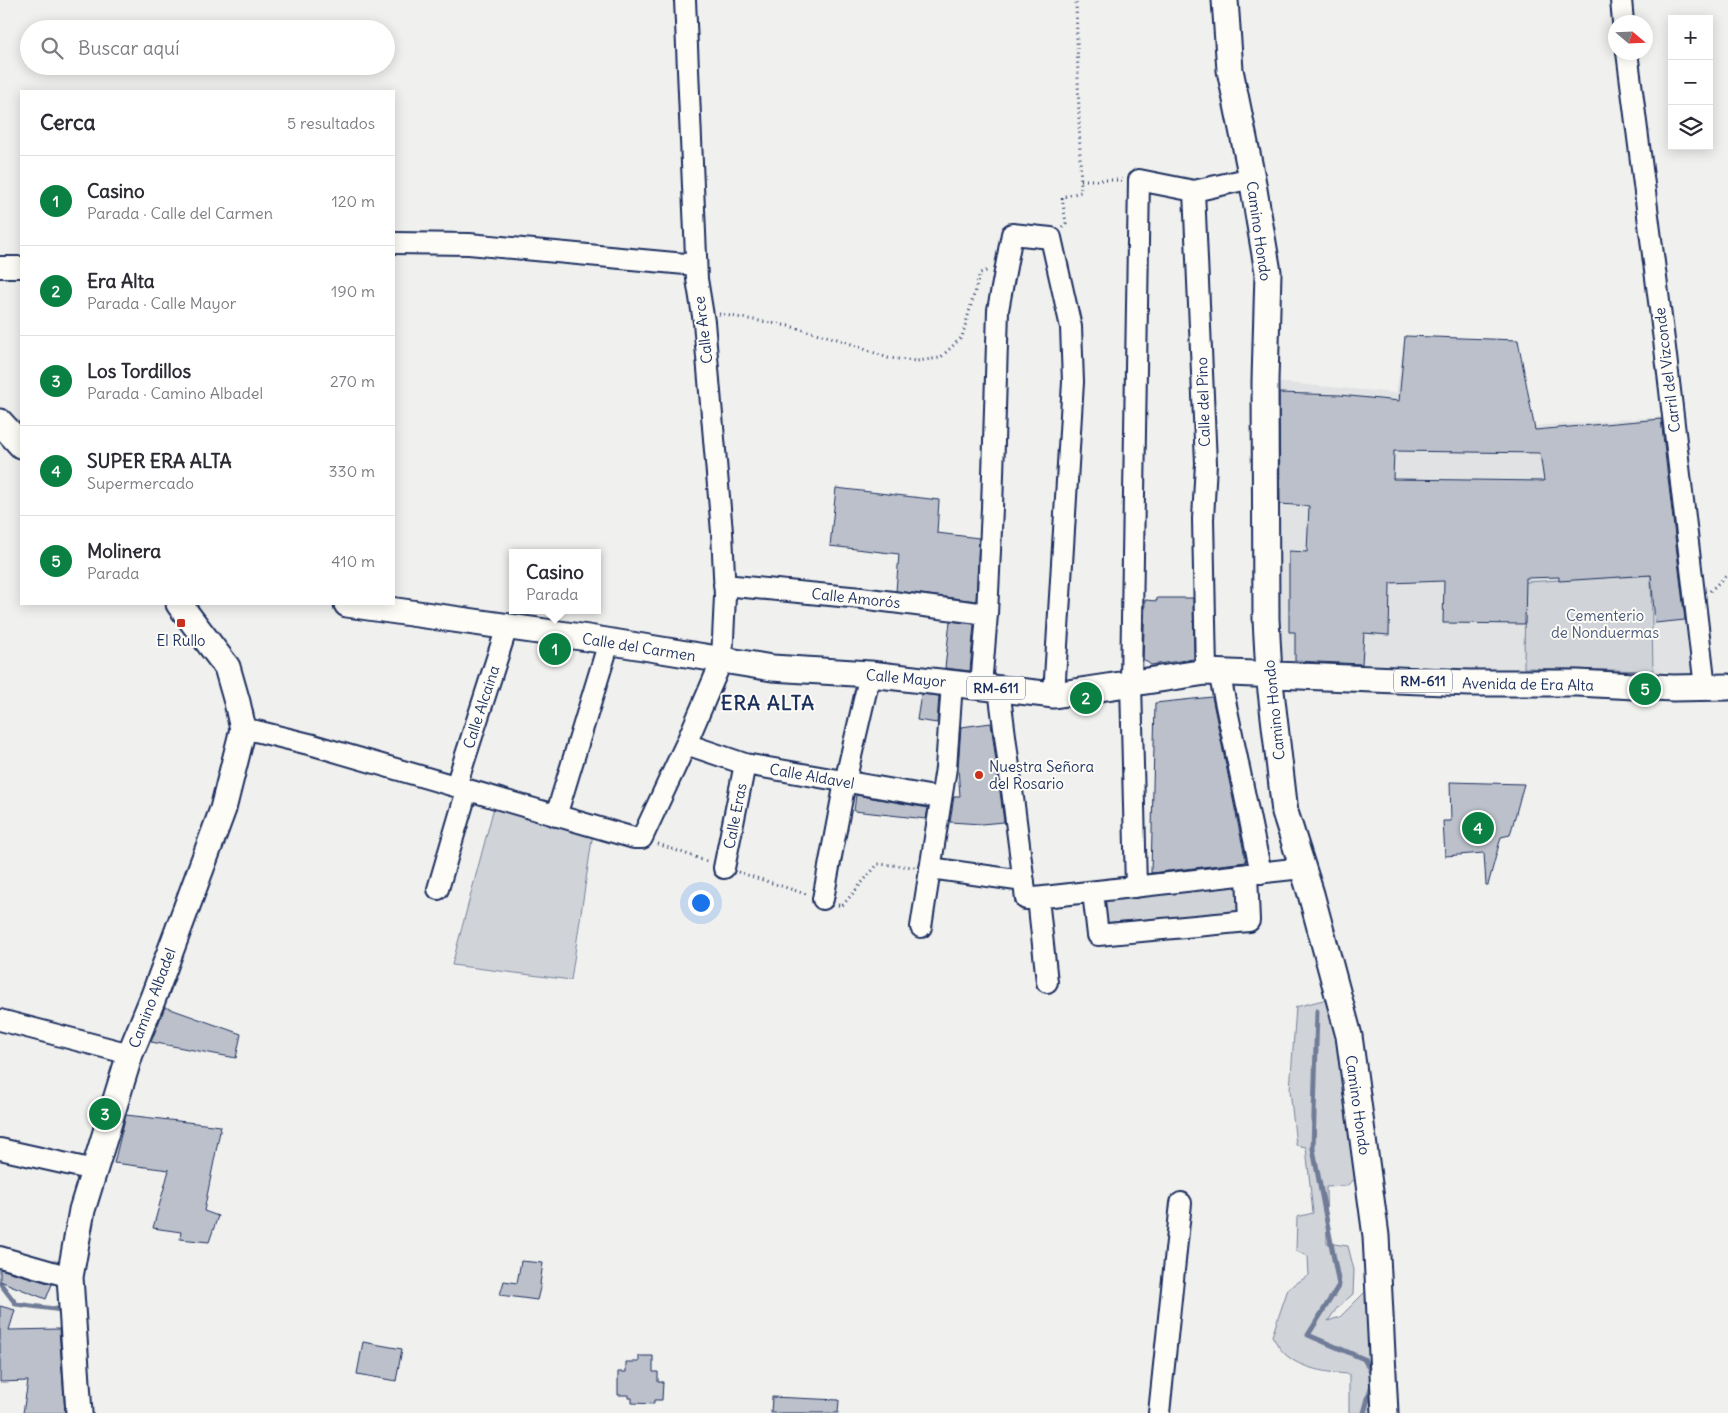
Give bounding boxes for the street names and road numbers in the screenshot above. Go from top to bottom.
street label: Camino Hondo [1243,180,1275,282]
street label: Calle Arce [689,295,717,365]
street label: Carril del Vizconde [1650,306,1684,434]
street label: Calle del Pino [1192,357,1214,447]
street label: Calle Amorós [811,584,901,612]
street label: Calle del Carmen [581,629,697,665]
street label: Camino Hondo [1259,659,1289,761]
street label: Calle Alcaina [459,663,504,751]
street label: Calle Mayor [865,665,947,691]
road number: RM-611 [1394,669,1452,692]
street label: Avenida de Era Alta [1462,673,1594,695]
road number: RM-611 [967,676,1025,700]
street label: Calle Aldavel [768,759,856,793]
street label: Calle Eras [719,781,751,851]
street label: Camino Albadel [124,945,180,1051]
street label: Camino Hondo [1342,1054,1374,1156]

